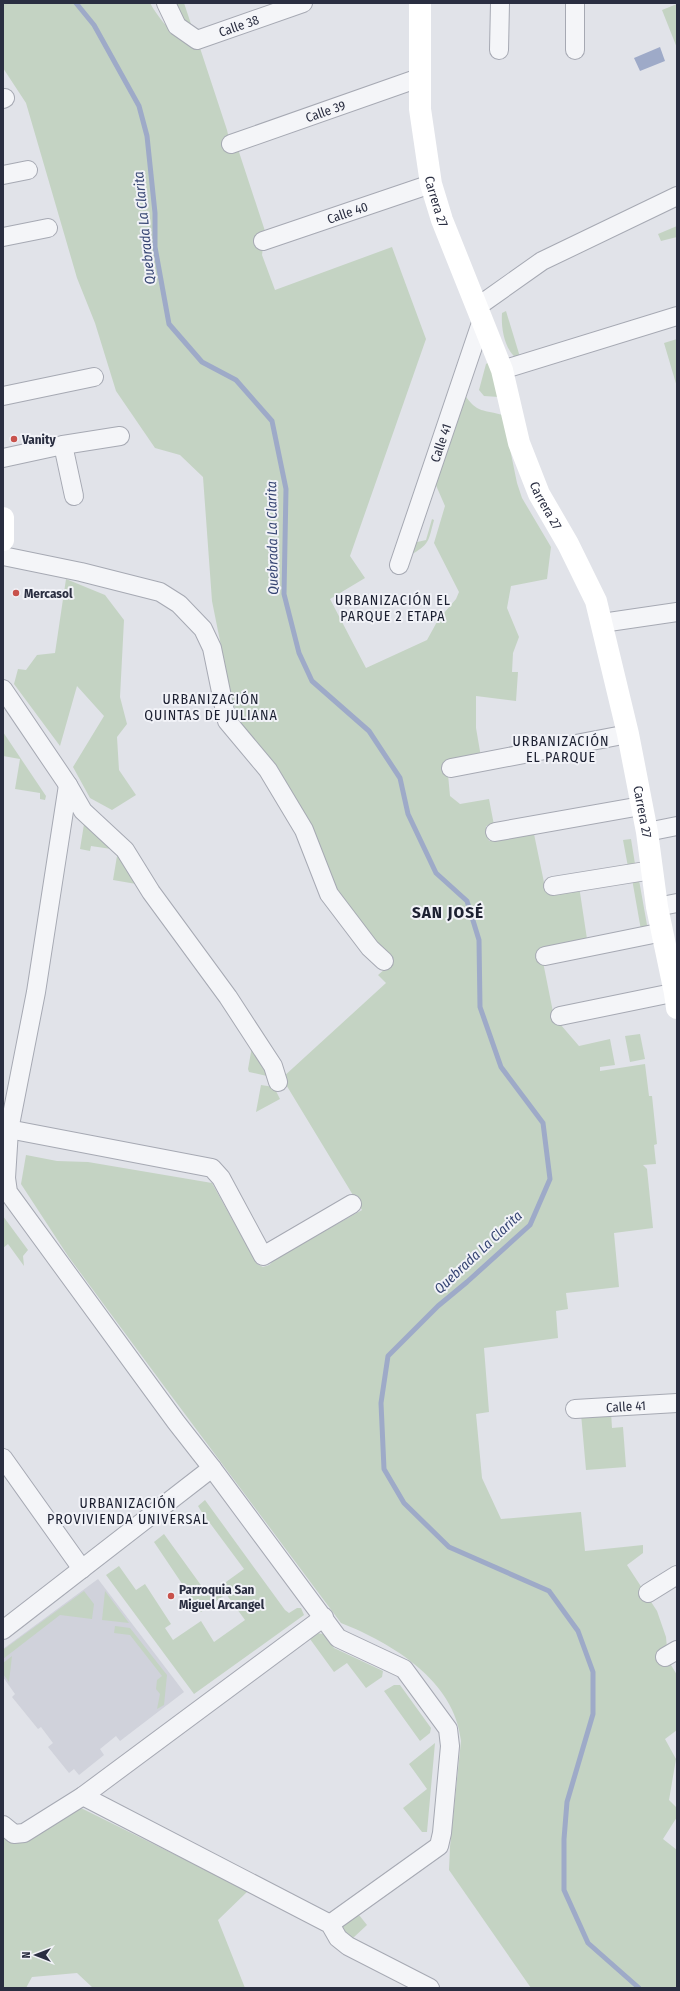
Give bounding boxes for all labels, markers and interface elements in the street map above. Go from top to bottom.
street label: Calle 38 [217,12,261,40]
street label: Calle 39 [304,97,347,125]
water label: Quebrada La Clarita [130,171,159,285]
street label: Carrera 27 [422,175,451,229]
street label: Calle 40 [325,199,370,227]
street label: Calle 41 [427,422,454,464]
place label: Vanity [21,432,56,447]
marker: Vanity [9,434,19,444]
street label: Carrera 27 [527,479,565,532]
water label: Quebrada La Clarita [263,481,282,595]
place label: Mercasol [24,586,73,601]
marker: Mercasol [11,588,21,598]
district label: URBANIZACIÓN EL PARQUE 2 ETAPA [335,591,451,625]
district label: URBANIZACIÓN QUINTAS DE JULIANA [144,690,278,724]
district label: URBANIZACIÓN EL PARQUE [513,732,609,766]
street label: Carrera 27 [630,785,655,839]
district label: SAN JOSÉ [412,902,484,923]
water label: Quebrada La Clarita [431,1207,526,1297]
street label: Calle 41 [606,1398,646,1415]
district label: URBANIZACIÓN PROVIVIENDA UNIVERSAL [47,1494,209,1528]
place label: Parroquia San Miguel Arcangel [179,1582,265,1612]
marker: Parroquia San Miguel Arcangel [166,1591,176,1601]
north arrow [16,1935,56,1975]
text: N [20,1952,33,1958]

